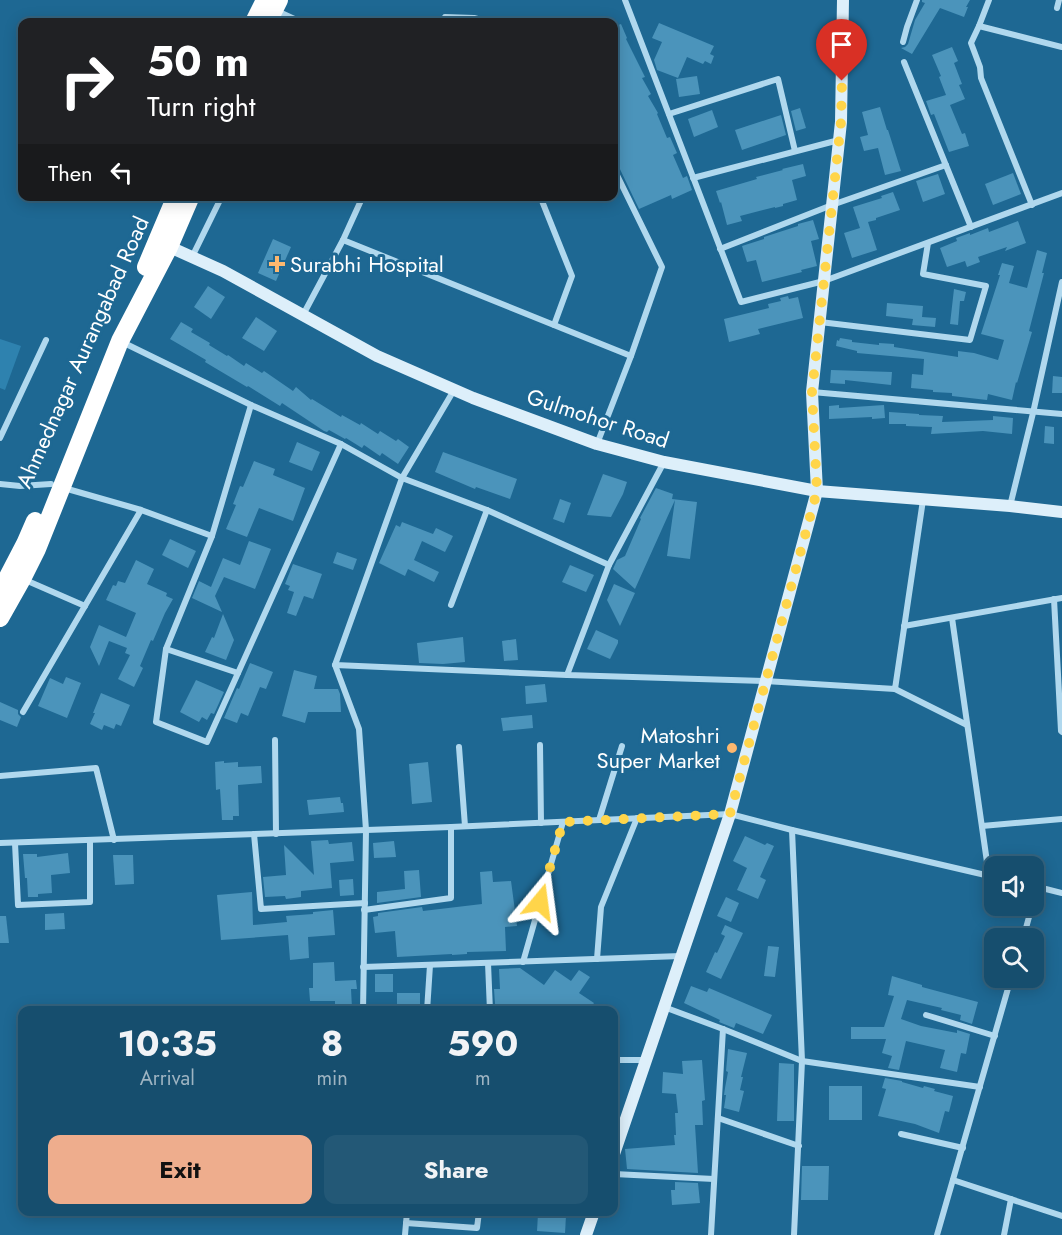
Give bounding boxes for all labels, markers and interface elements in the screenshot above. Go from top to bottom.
pin [816,19,867,81]
icon: arrive [825,28,858,61]
text: 50 m [147,31,249,92]
icon: right [48,42,126,120]
text: Turn right [147,87,255,126]
icon: left [105,156,138,189]
text: Then [48,157,93,189]
street label: Ahmednagar Aurangabad Road [7,211,157,493]
place label: Surabhi Hospital [290,248,444,280]
marker: Surabhi Hospital [268,255,286,273]
street label: Gulmohor Road [523,380,673,456]
place label: Matoshri Super Market [596,719,721,776]
marker: Matoshri Super Market [725,741,739,755]
map controls [984,856,1044,988]
button: sound [984,856,1044,916]
position arrow [508,870,572,934]
button: search [984,928,1044,988]
text: 10:35 [118,1017,217,1069]
text: 8 [321,1017,343,1069]
text: 590 [447,1017,518,1069]
text: Arrival [140,1064,195,1093]
text: min [316,1064,348,1093]
text: m [475,1064,491,1093]
button: Exit [48,1135,312,1204]
button: Share [324,1135,588,1204]

